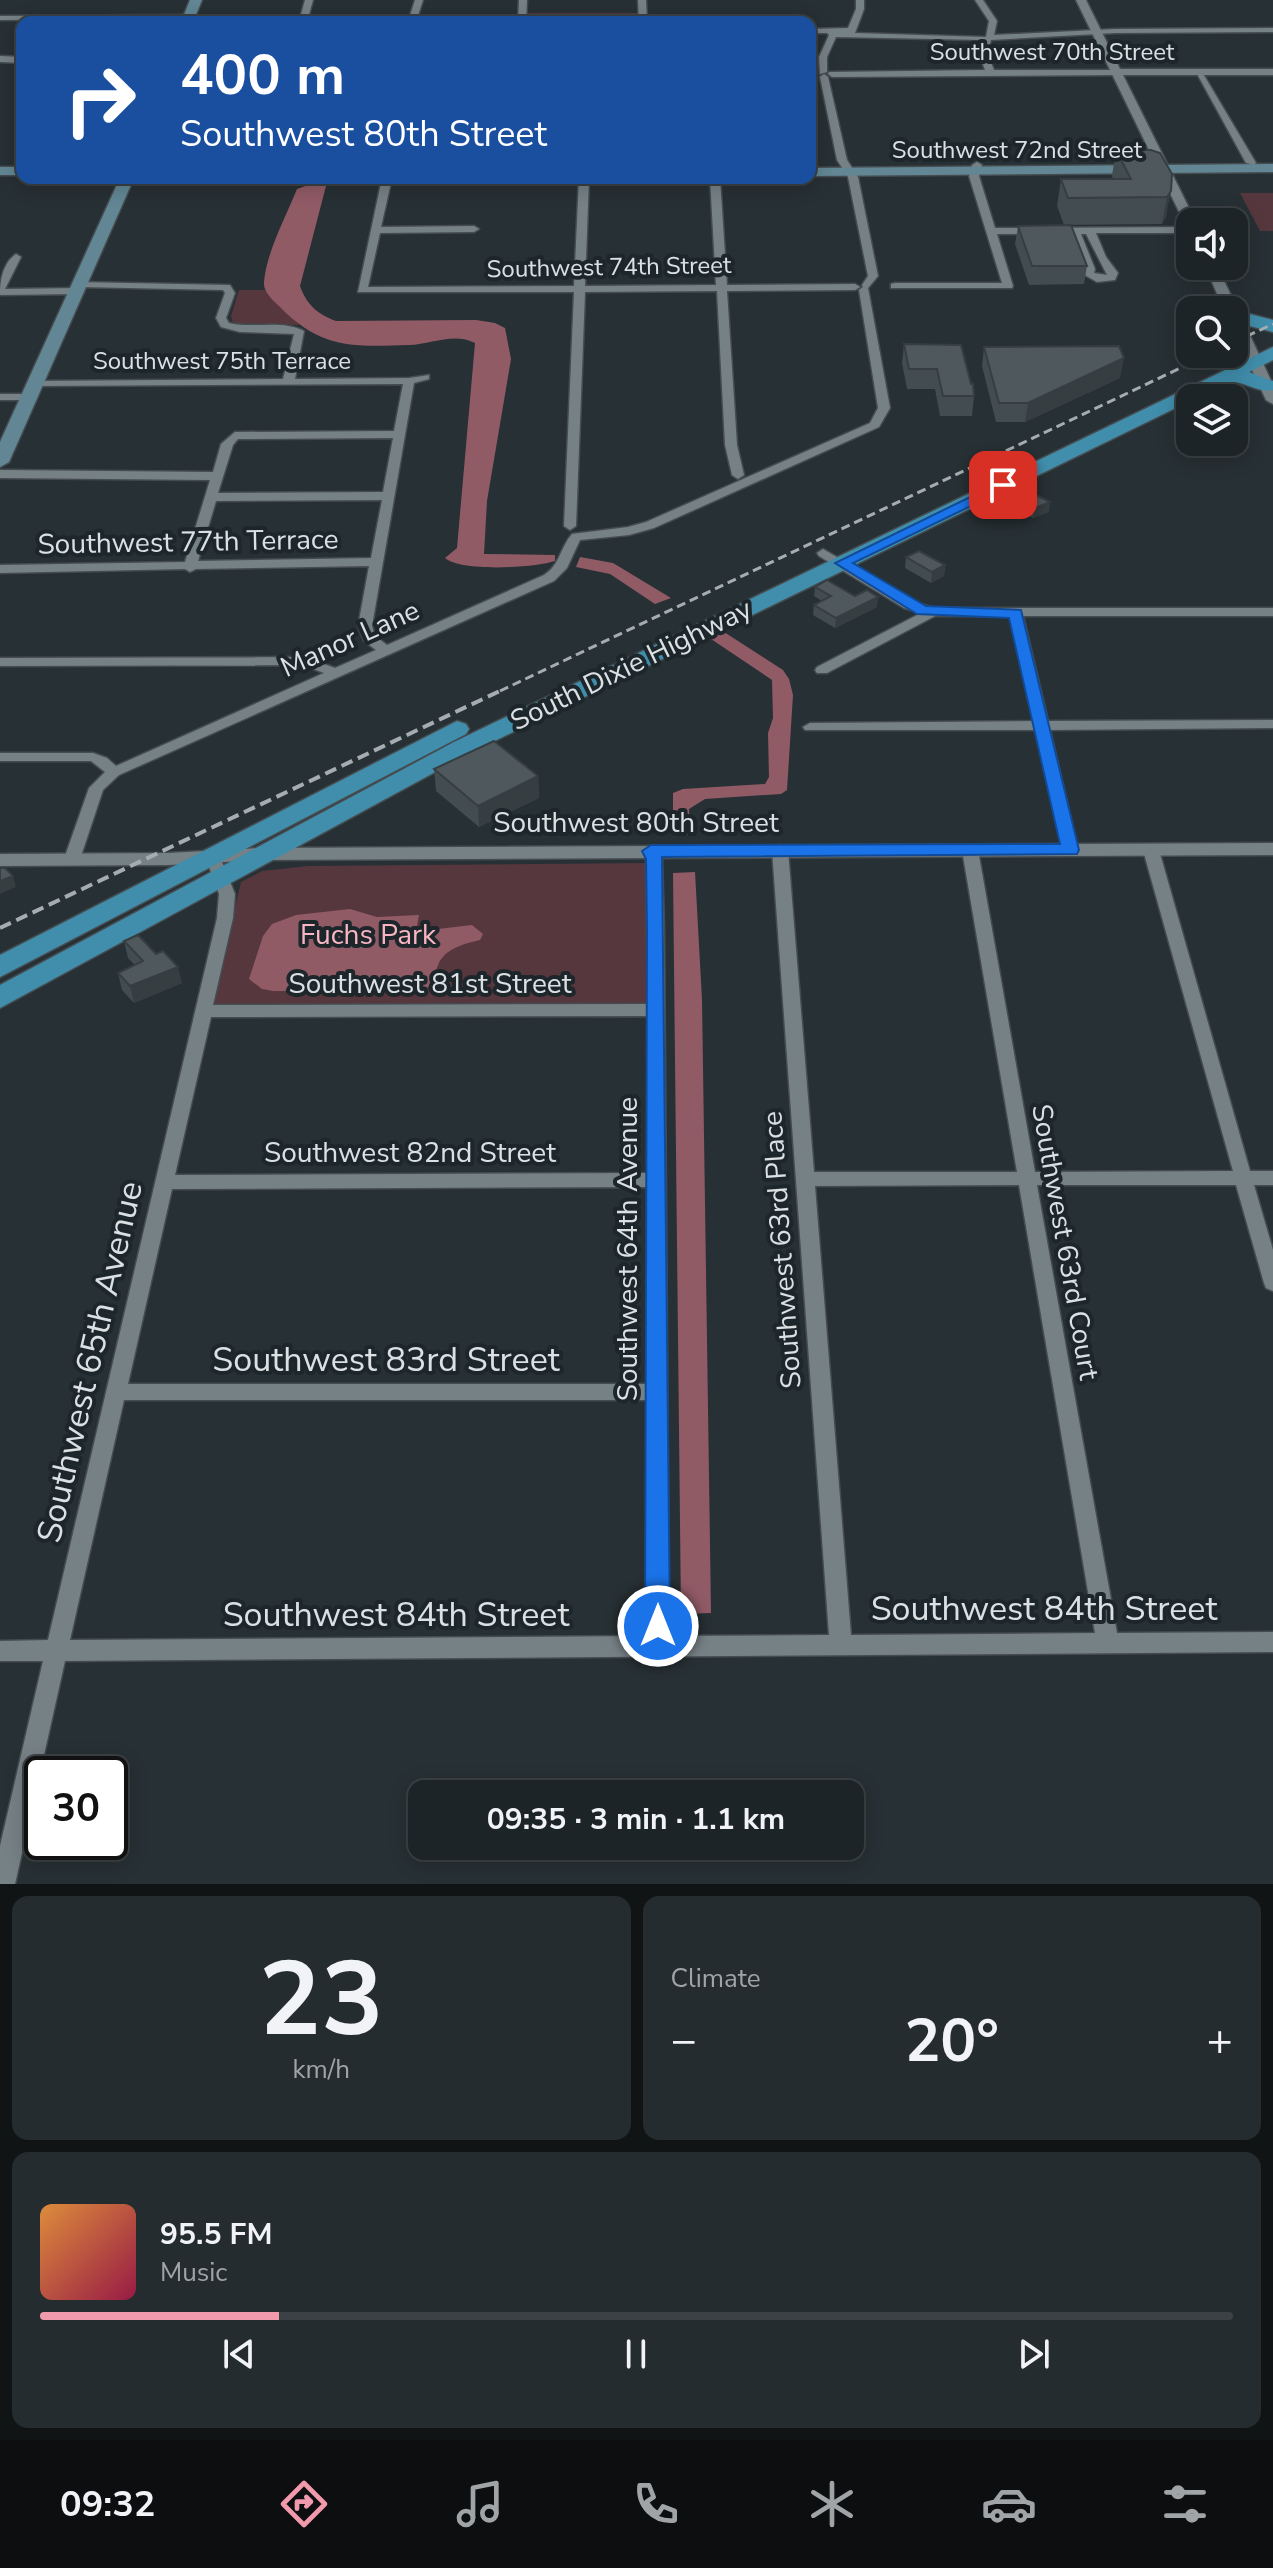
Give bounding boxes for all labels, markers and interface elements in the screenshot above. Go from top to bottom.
street label: Southwest 70th Street [930,36,1175,68]
text: 400 m [180,37,345,114]
icon: right [48,48,152,152]
text: Southwest 80th Street [180,110,547,159]
street label: Southwest 72nd Street [892,134,1143,166]
map controls [1176,208,1248,456]
button: sound [1176,208,1248,280]
street label: Southwest 74th Street [486,249,732,285]
button: search [1176,296,1248,368]
street label: Southwest 75th Terrace [93,345,351,377]
button: layers [1176,384,1248,456]
pin [969,451,1037,519]
icon: arrive [981,463,1025,507]
street label: Southwest 77th Terrace [37,520,339,564]
street label: South Dixie Highway [504,590,759,740]
street label: Manor Lane [275,591,425,687]
street label: Southwest 80th Street [493,804,779,842]
park label: Fuchs Park [300,916,437,954]
street label: Southwest 81st Street [289,965,572,1003]
street label: Southwest 64th Avenue [609,1097,647,1401]
street label: Southwest 63rd Court [1022,1101,1108,1383]
street label: Southwest 63rd Place [753,1110,811,1390]
street label: Southwest 82nd Street [264,1134,556,1172]
street label: Southwest 65th Avenue [26,1177,154,1547]
street label: Southwest 83rd Street [212,1337,561,1383]
position arrow [616,1584,700,1668]
street label: Southwest 84th Street [871,1586,1218,1632]
street label: Southwest 84th Street [223,1592,570,1638]
speed limit sign: 30 [24,1756,128,1860]
text: 09:35 · 3 min · 1.1 km [487,1799,785,1840]
text: 23 [259,1929,384,2071]
text: Climate [671,1961,761,1996]
text: 20° [904,2000,999,2082]
text: − [671,2011,697,2071]
text: + [1207,2011,1233,2071]
text: km/h [293,2052,350,2087]
text: 95.5 FM [160,2214,272,2255]
text: Music [160,2255,227,2290]
icon: previous [217,2332,261,2376]
icon: pause [614,2332,658,2376]
icon: next [1012,2332,1056,2376]
icon: directions [276,2476,332,2532]
icon: music [452,2476,508,2532]
icon: phone [628,2476,684,2532]
icon: climate [804,2476,860,2532]
icon: car [981,2476,1037,2532]
icon: filters [1157,2476,1213,2532]
text: 09:32 [60,2480,155,2529]

